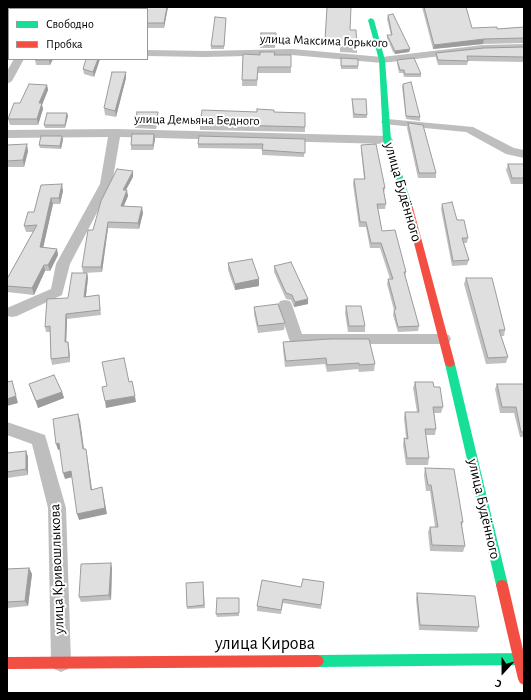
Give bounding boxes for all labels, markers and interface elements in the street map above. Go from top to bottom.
legend [8,8,148,60]
text: Свободно [46,18,94,30]
street label: улица Максима Горького [260,31,388,51]
text: Пробка [46,38,83,50]
street label: улица Демьяна Бедного [134,111,260,129]
street label: улица Будённого [380,140,426,244]
street label: улица Будённого [464,457,504,561]
street label: улица Кривошлыкова [46,504,68,634]
street label: улица Кирова [215,633,315,655]
north arrow [483,652,523,692]
text: С [494,677,503,690]

